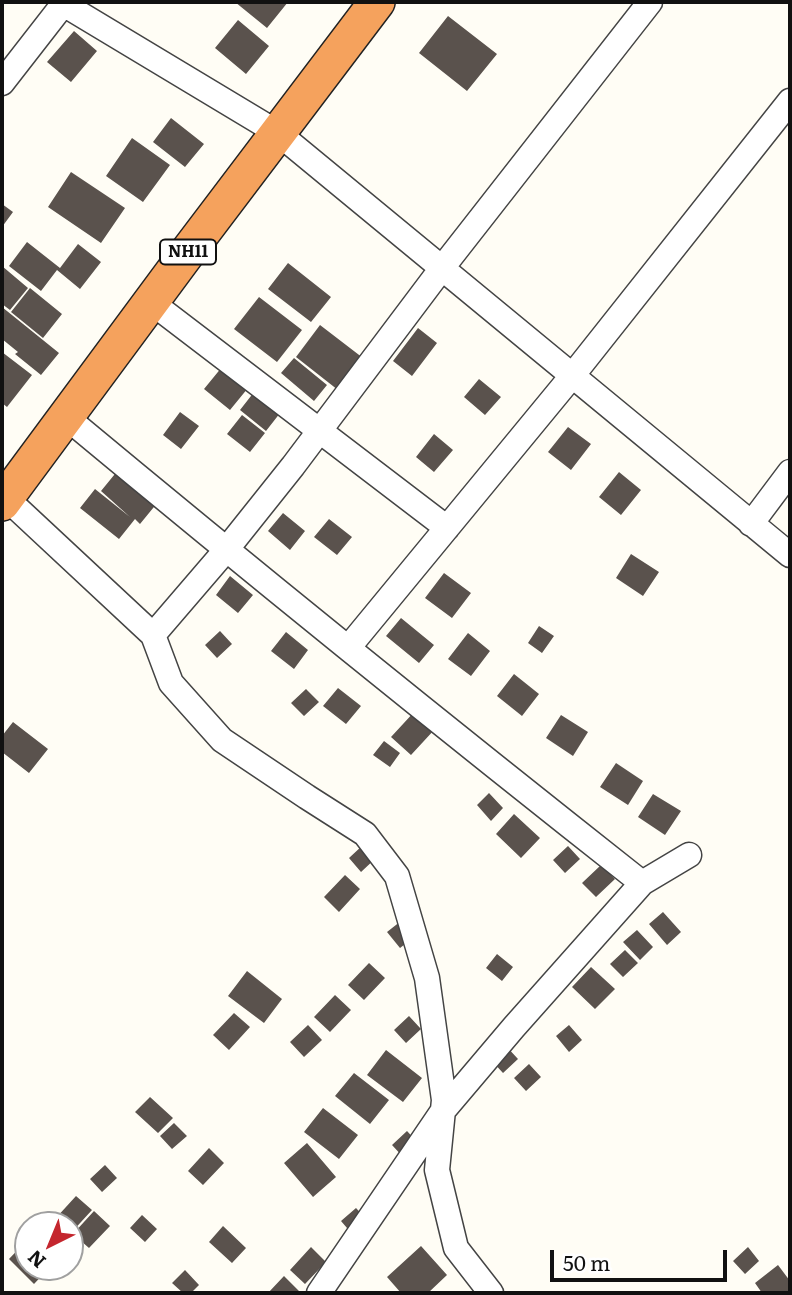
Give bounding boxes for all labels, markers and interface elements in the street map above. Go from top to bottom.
road number: NH11 [160,240,216,264]
north arrow [14,1211,84,1281]
scale bar [554,1236,731,1280]
text: N [21,1244,51,1276]
text: 50 m [563,1246,610,1277]

